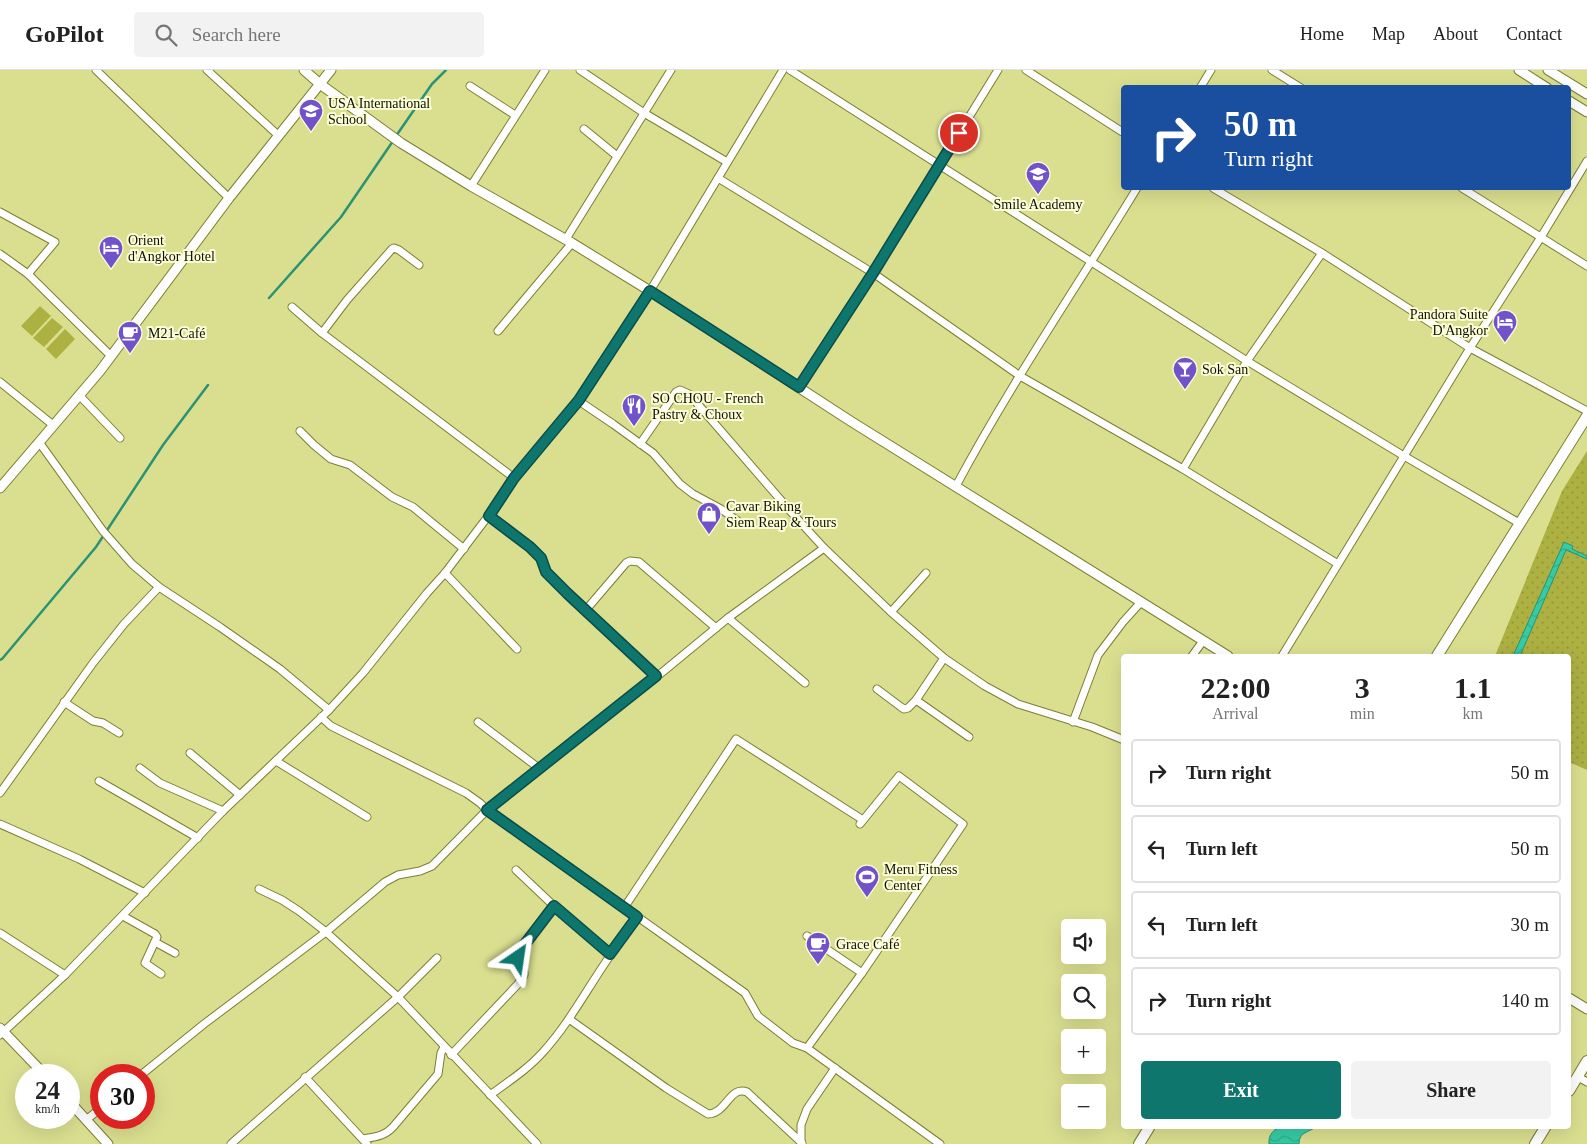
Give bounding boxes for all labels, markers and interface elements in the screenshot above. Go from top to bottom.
search box [134,12,484,57]
text: GoPilot [25,21,104,47]
icon: search [152,21,180,49]
text: Search here [192,24,281,45]
text: Home [1300,24,1344,44]
text: Map [1372,24,1405,44]
text: About [1433,24,1478,44]
text: Contact [1506,24,1562,44]
place label: USA International School [328,96,430,127]
school or university icon: USA International School [298,98,324,132]
icon: right [1141,105,1206,170]
text: 50 m [1224,105,1297,144]
pin [938,112,980,154]
icon: arrive [945,119,973,147]
text: Turn right [1224,146,1313,171]
school or university icon: Smile Academy [1025,161,1051,195]
place label: Smile Academy [993,197,1083,212]
place label: Orient d'Angkor Hotel [128,233,215,264]
hotel icon: Orient d'Angkor Hotel [98,235,124,269]
place label: Pandora Suite D'Angkor [1410,307,1488,338]
hotel icon: Pandora Suite D'Angkor [1492,309,1518,343]
cafe icon: M21-Café [117,320,143,354]
place label: M21-Café [148,326,206,341]
bar icon: Sok San [1172,356,1198,390]
place label: Sok San [1202,362,1248,377]
place label: SO CHOU - French Pastry & Choux [652,391,764,422]
restaurant icon: SO CHOU - French Pastry & Choux [621,393,647,427]
place label: Cavar Biking Siem Reap & Tours [726,499,836,530]
shop icon: Cavar Biking Siem Reap & Tours [696,501,722,535]
text: 22:00 [1200,671,1270,704]
text: 3 [1355,671,1370,704]
text: 1.1 [1454,671,1492,704]
text: Arrival [1212,705,1258,722]
text: min [1350,705,1375,722]
text: km [1463,705,1483,722]
icon: right [1143,759,1171,787]
text: Turn right [1186,762,1271,783]
text: 50 m [1510,762,1549,783]
icon: left [1143,835,1171,863]
text: Turn left [1186,838,1258,859]
text: 50 m [1510,838,1549,859]
place label: Meru Fitness Center [884,862,958,893]
sports icon: Meru Fitness Center [854,864,880,898]
icon: left [1143,911,1171,939]
text: Turn left [1186,914,1258,935]
text: 30 m [1510,914,1549,935]
map controls [1061,919,1106,1129]
button: sound [1061,919,1106,964]
position arrow [491,931,543,983]
cafe icon: Grace Café [805,931,831,965]
place label: Grace Café [836,937,899,952]
button: search [1061,974,1106,1019]
icon: right [1143,987,1171,1015]
text: Turn right [1186,990,1271,1011]
text: 140 m [1501,990,1549,1011]
button: + [1061,1029,1106,1074]
button: Exit [1141,1061,1341,1119]
button: Share [1351,1061,1551,1119]
speed limit sign: 30 [90,1064,155,1129]
text: 24 [35,1077,60,1104]
button: − [1061,1084,1106,1129]
text: km/h [35,1102,60,1116]

